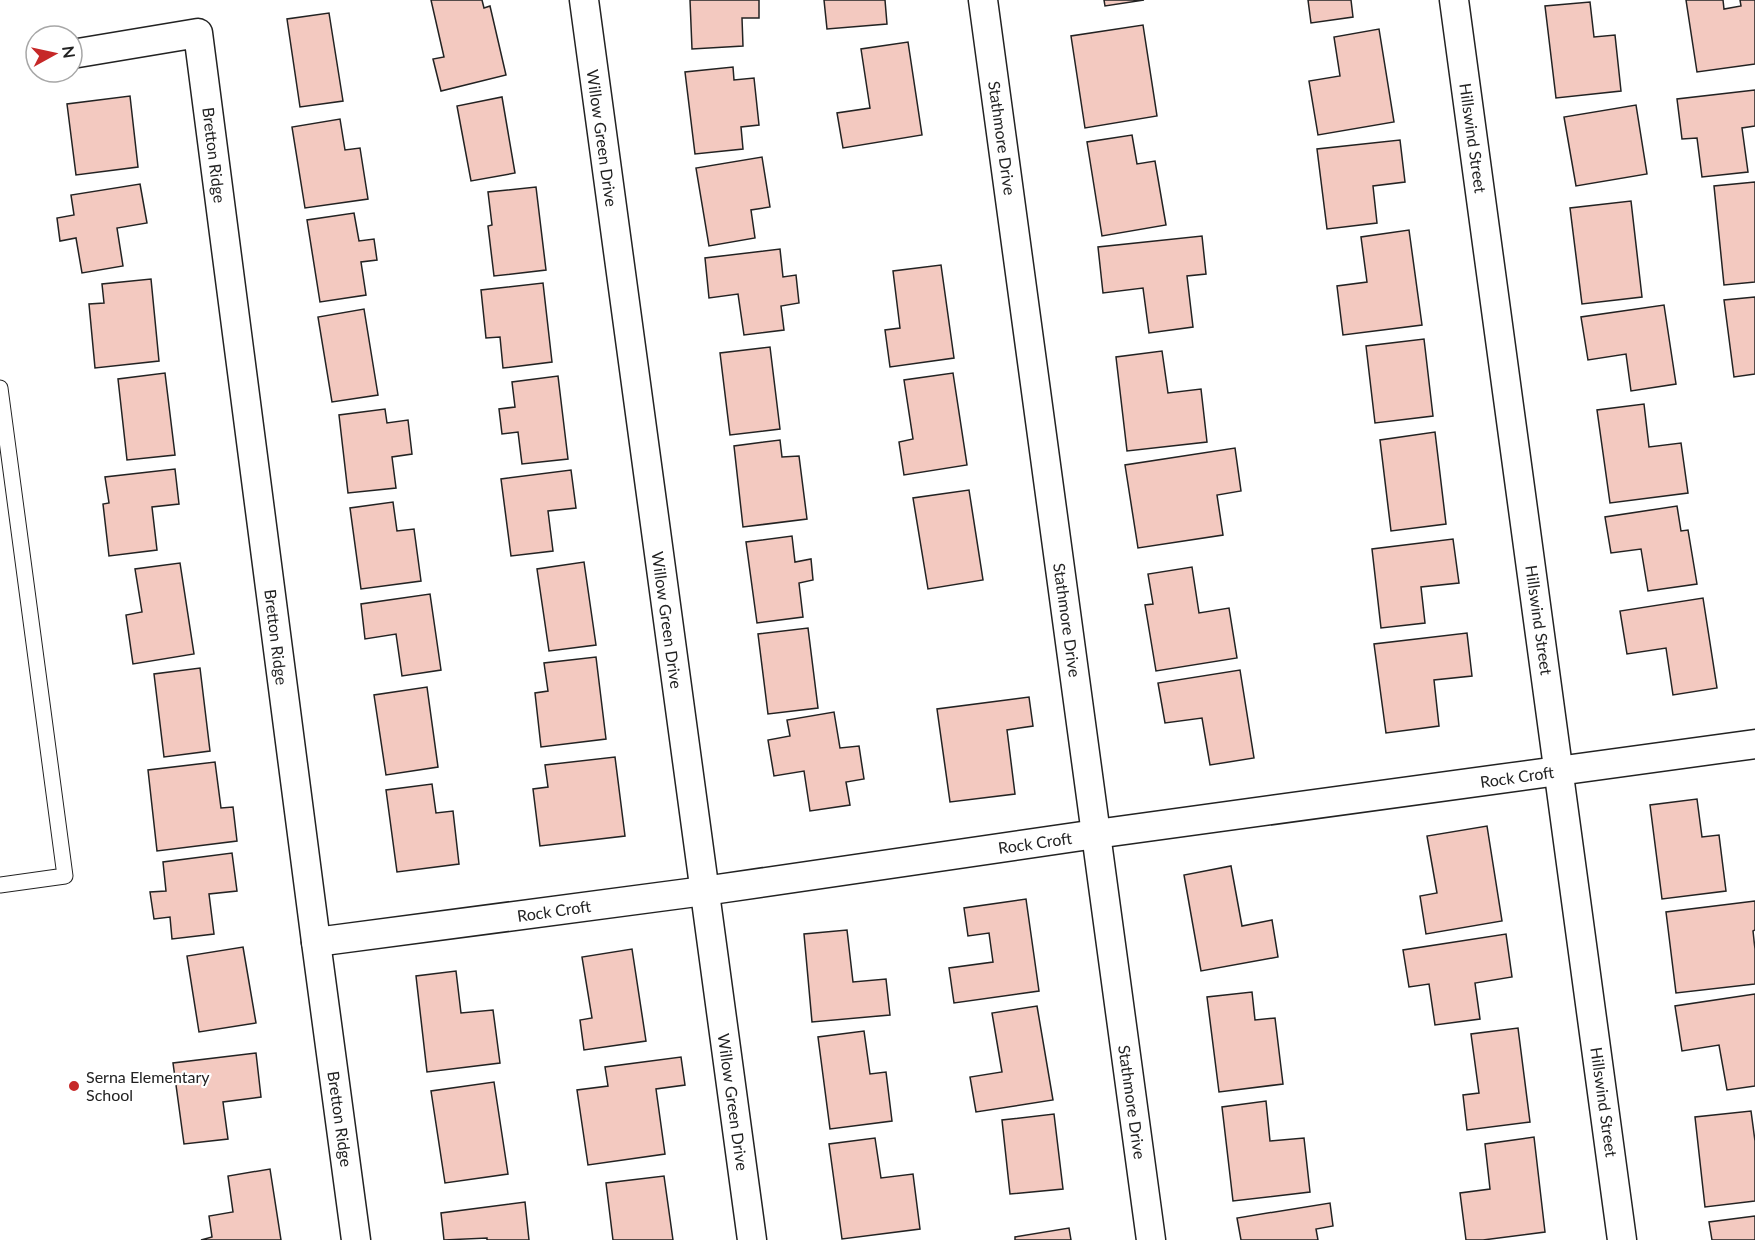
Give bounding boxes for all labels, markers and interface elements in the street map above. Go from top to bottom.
north arrow [24,24,84,84]
text: N [59,44,80,59]
street label: Willow Green Drive [583,68,622,208]
street label: Stathmore Drive [985,80,1020,196]
street label: Hillswind Street [1456,82,1491,194]
street label: Bretton Ridge [199,106,230,204]
street label: Willow Green Drive [648,550,687,690]
street label: Stathmore Drive [1050,562,1085,678]
street label: Hillswind Street [1522,564,1557,676]
street label: Bretton Ridge [261,588,292,686]
street label: Rock Croft [1479,762,1555,791]
street label: Rock Croft [997,828,1073,857]
street label: Rock Croft [516,896,592,925]
street label: Willow Green Drive [714,1032,753,1172]
street label: Stathmore Drive [1115,1044,1150,1160]
street label: Hillswind Street [1587,1046,1622,1158]
place label: Serna Elementary School [86,1067,210,1104]
street label: Bretton Ridge [324,1070,357,1168]
marker: Serna Elementary School [67,1079,81,1093]

